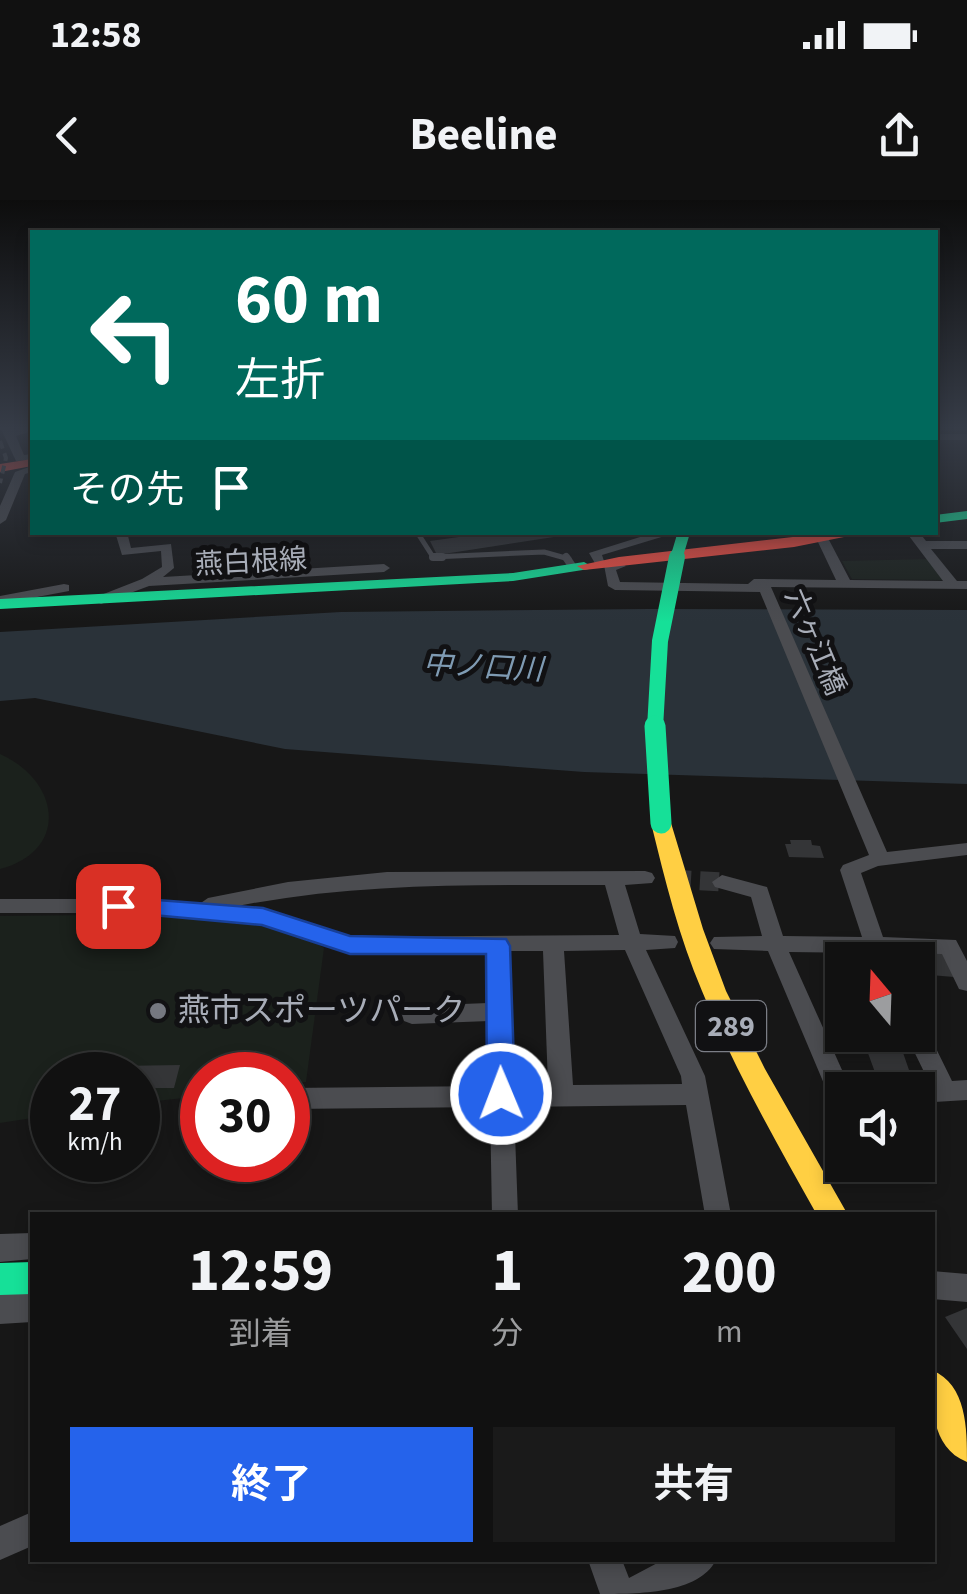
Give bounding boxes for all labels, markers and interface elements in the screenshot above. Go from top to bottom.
text: 12:58 [50,8,142,62]
text: Beeline [409,103,558,167]
icon: back [40,108,95,163]
icon: share [872,108,927,163]
text: 60 m [235,250,383,350]
icon: left [70,270,200,400]
text: 左折 [235,349,325,413]
icon: arrive [204,460,259,515]
text: その先 [70,463,184,517]
street label: 燕白根線 [194,539,308,585]
street label: 六ヶ江橋 [775,583,855,701]
water label: 中ノ口川 [422,642,547,692]
pin [76,864,161,949]
icon: arrive [91,879,146,934]
north arrow [825,942,935,1052]
map controls [825,942,935,1182]
place label: 燕市スポーツパーク [178,988,465,1034]
marker: 燕市スポーツパーク [147,1000,169,1022]
road number: 289 [696,1001,766,1051]
position arrow [449,1042,553,1146]
speed limit sign: 30 [180,1052,310,1182]
text: 27 [69,1069,121,1140]
button: sound [825,1072,935,1182]
text: km/h [67,1124,123,1160]
text: 12:59 [188,1229,333,1314]
text: 1 [491,1229,523,1314]
text: 200 [682,1231,777,1316]
text: m [716,1309,742,1355]
text: 到着 [229,1311,293,1357]
text: 分 [491,1311,523,1357]
button: 終了 [70,1427,473,1542]
button: 共有 [493,1427,895,1542]

